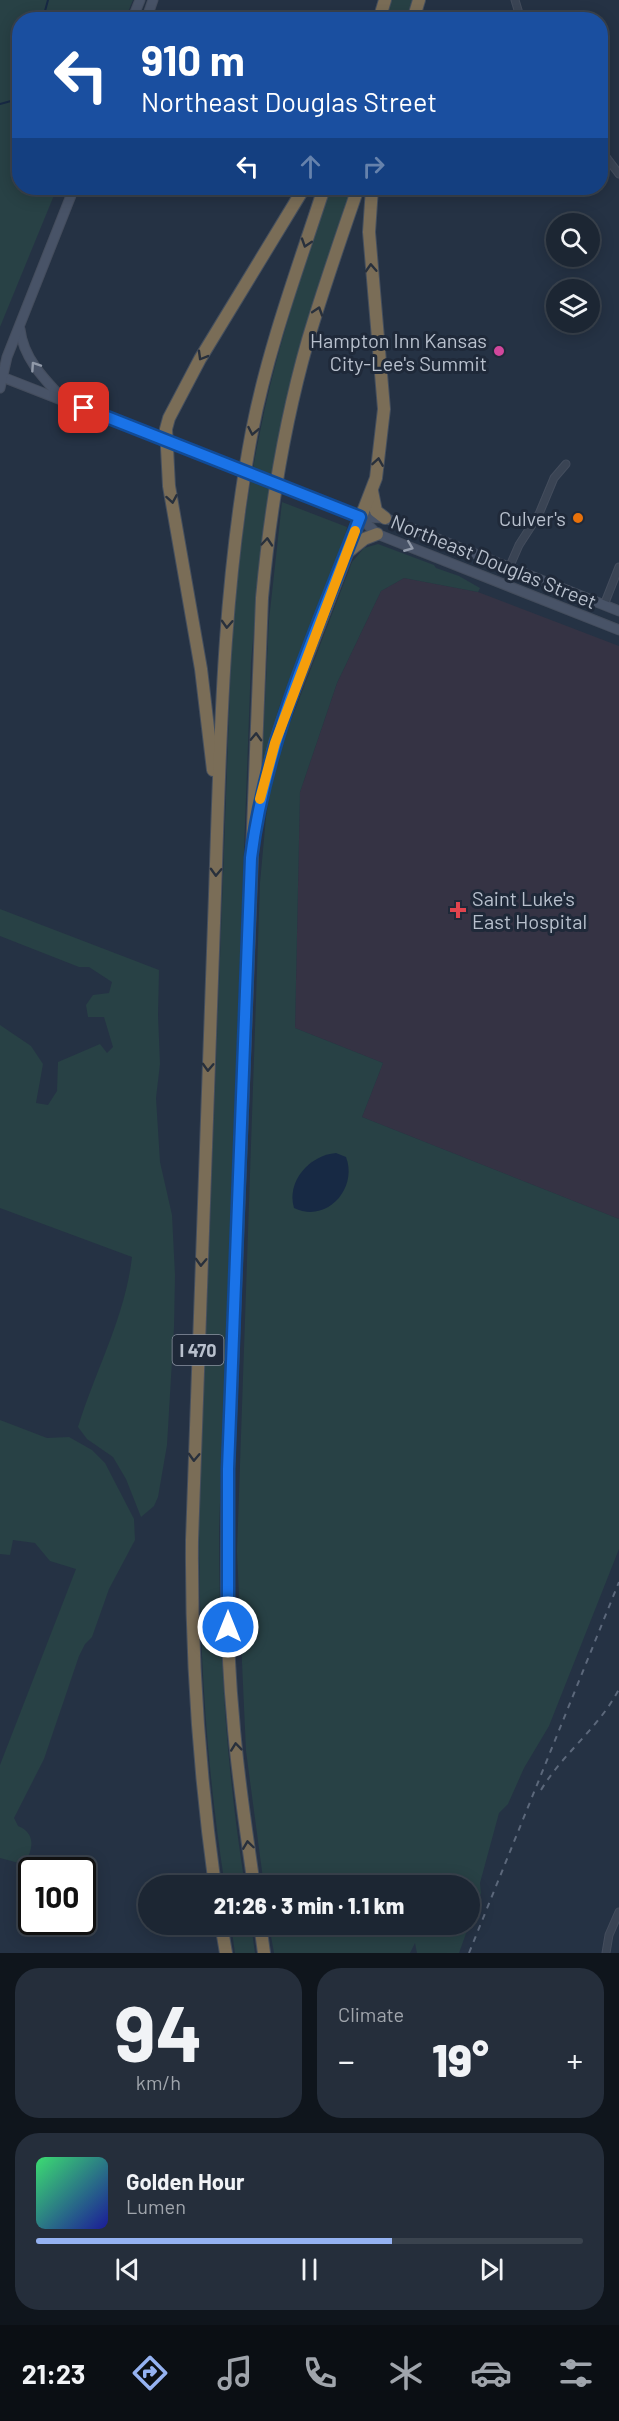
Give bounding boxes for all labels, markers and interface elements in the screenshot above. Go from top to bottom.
text: 910 m [141,34,245,84]
icon: left [42,36,120,114]
text: Northeast Douglas Street [141,85,437,117]
icon: left [231,150,264,183]
icon: ahead [294,150,327,183]
icon: right [357,150,390,183]
map controls [546,213,600,333]
button: search [546,213,600,267]
one-way arrow [301,237,313,248]
one-way arrow [365,263,378,272]
button: layers [546,279,600,333]
one-way arrow [310,306,323,317]
place label: Hampton Inn Kansas City-Lee's Summit [310,328,487,375]
marker: Hampton Inn Kansas City-Lee's Summit [492,344,506,358]
one-way arrow [197,350,209,360]
one-way arrow [31,362,42,373]
pin [58,382,109,433]
icon: arrive [67,391,100,424]
one-way arrow [247,425,260,435]
one-way arrow [372,457,384,466]
one-way arrow [165,493,178,503]
place label: Culver's [499,506,566,530]
street label: Northeast Douglas Street [388,509,600,613]
marker: Culver's [571,511,585,525]
one-way arrow [261,538,274,547]
one-way arrow [403,540,414,552]
one-way arrow [221,619,234,628]
one-way arrow [250,733,263,742]
one-way arrow [209,868,222,877]
place label: Saint Luke's East Hospital [472,886,587,933]
marker: Saint Luke's East Hospital [449,901,467,919]
one-way arrow [202,1063,215,1072]
one-way arrow [195,1257,208,1266]
road number: I 470 [172,1335,224,1365]
one-way arrow [188,1452,201,1461]
position arrow [196,1595,260,1659]
one-way arrow [230,1742,243,1751]
one-way arrow [242,1841,254,1850]
speed limit sign: 100 [18,1857,96,1935]
text: 21:26 · 3 min · 1.1 km [214,1892,404,1918]
text: 94 [114,1984,203,2078]
text: Climate [338,2002,404,2026]
text: 19° [432,2032,489,2086]
text: − [338,2040,355,2080]
text: + [567,2040,583,2080]
text: km/h [136,2070,181,2094]
text: Golden Hour [126,2168,244,2194]
text: Lumen [126,2194,186,2218]
icon: previous [111,2253,144,2286]
icon: pause [293,2253,326,2286]
icon: next [475,2253,508,2286]
icon: directions [129,2352,171,2394]
icon: music [214,2352,256,2394]
icon: phone [299,2352,341,2394]
icon: climate [385,2352,427,2394]
icon: car [470,2352,512,2394]
icon: filters [555,2352,597,2394]
text: 21:23 [22,2357,85,2389]

